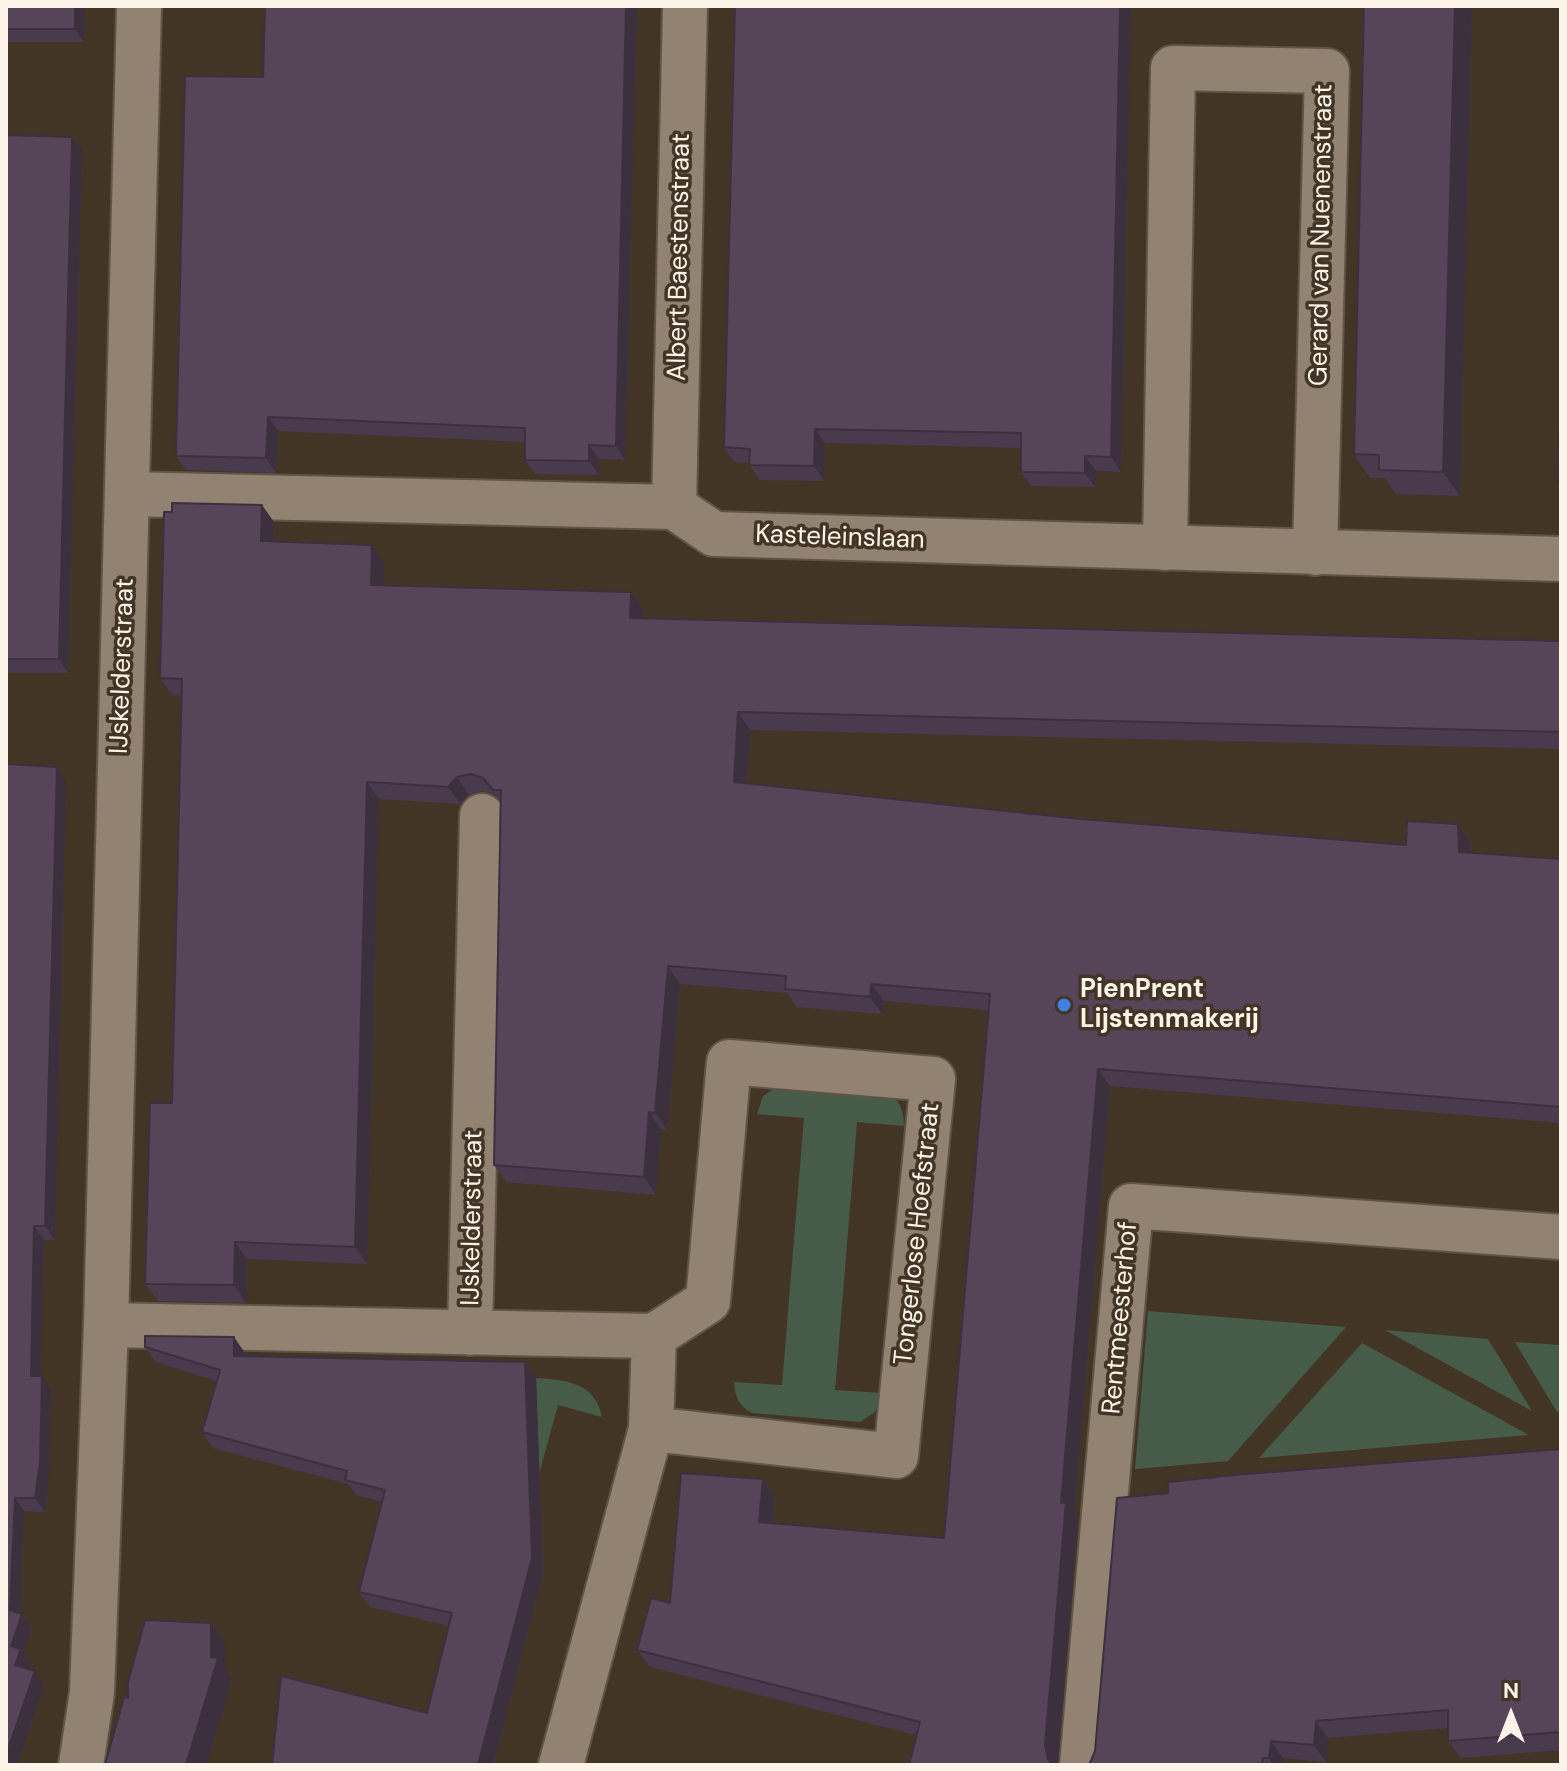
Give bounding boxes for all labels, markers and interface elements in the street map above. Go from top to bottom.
street label: Gerard van Nuenenstraat [1304,84,1340,386]
street label: Albert Baestenstraat [662,133,698,381]
street label: Kasteleinslaan [755,519,925,557]
street label: IJskelderstraat [104,578,142,754]
place label: PienPrent Lijstenmakerij [1080,974,1259,1036]
marker: PienPrent Lijstenmakerij [1055,996,1073,1014]
street label: Tongerlose Hoefstraat [889,1101,947,1367]
street label: IJskelderstraat [456,1130,490,1306]
street label: Rentmeesterhof [1097,1220,1145,1416]
north arrow [1471,1675,1551,1755]
text: N [1503,1676,1519,1705]

